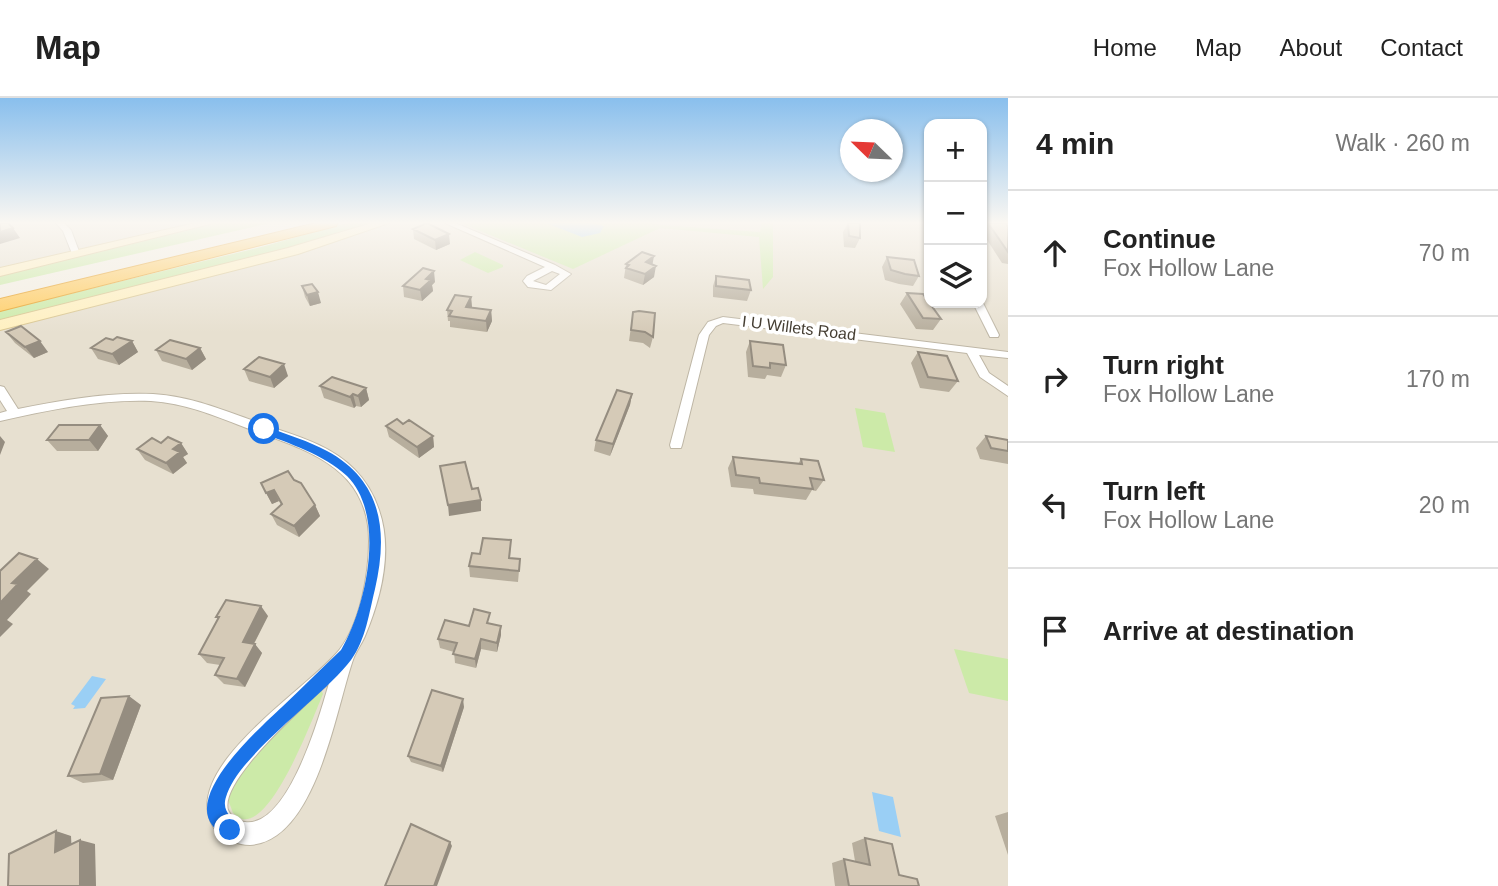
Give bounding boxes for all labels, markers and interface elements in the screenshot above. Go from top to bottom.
text: Map [35,29,101,66]
text: Home [1093,34,1157,61]
text: Map [1195,34,1242,61]
text: About [1280,34,1342,61]
text: Contact [1380,34,1463,61]
north arrow [840,119,903,182]
map controls [924,119,987,308]
button: + [924,119,987,182]
text: 4 min [1036,127,1114,160]
text: Walk · 260 m [1335,130,1470,156]
button: − [924,182,987,245]
text: Continue [1103,224,1216,254]
icon: ahead [1036,234,1074,272]
text: 70 m [1419,240,1470,266]
button: layers [924,245,987,308]
text: Fox Hollow Lane [1103,255,1274,281]
street label: I U Willets Road [741,313,857,343]
text: Turn right [1103,350,1224,380]
icon: right [1036,360,1074,398]
text: 170 m [1406,366,1470,392]
text: Fox Hollow Lane [1103,381,1274,407]
route start [248,413,279,444]
text: Turn left [1103,476,1205,506]
icon: left [1036,486,1074,524]
text: 20 m [1419,492,1470,518]
text: Fox Hollow Lane [1103,507,1274,533]
icon: arrive [1036,612,1074,650]
text: Arrive at destination [1103,616,1354,646]
route end [214,814,245,845]

